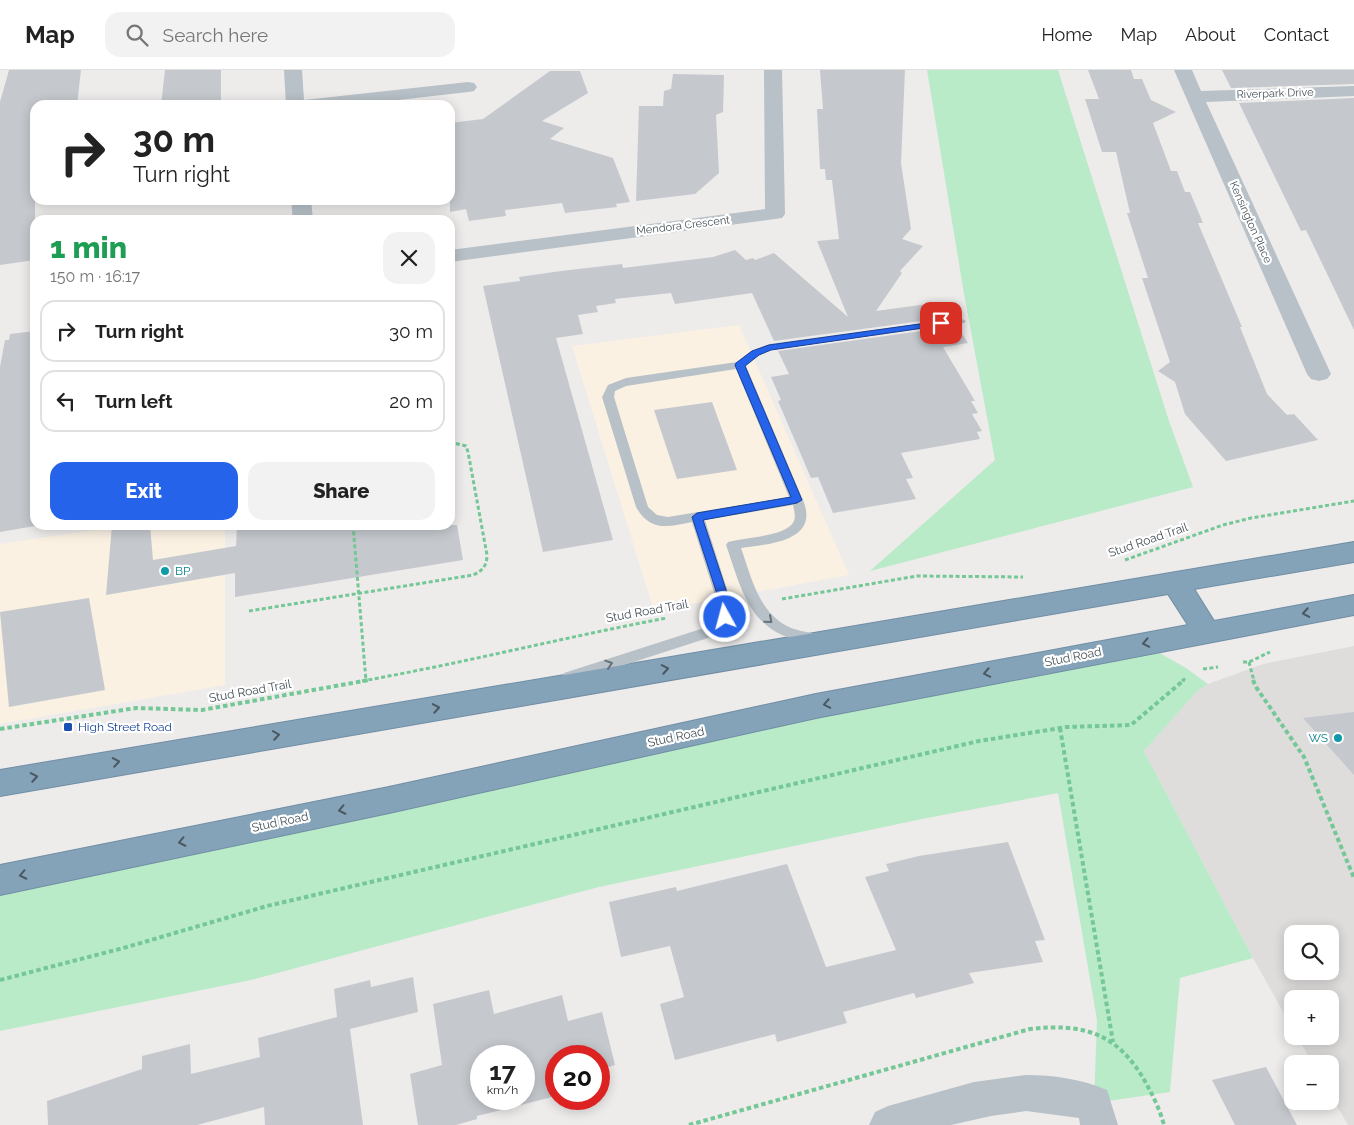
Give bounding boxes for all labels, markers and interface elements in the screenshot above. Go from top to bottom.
search box [105,12,455,57]
text: Map [25,20,75,49]
icon: search [123,21,151,49]
text: Search here [163,24,268,46]
text: Home [1041,24,1092,45]
text: Map [1120,24,1157,45]
text: About [1185,24,1236,45]
text: Contact [1264,24,1329,45]
street label: Riverpark Drive [1236,86,1314,101]
text: 30 m [133,119,215,160]
icon: right [50,120,115,185]
text: Turn right [133,161,230,187]
street label: Kensington Place [1227,179,1275,266]
street label: Mendora Crescent [636,213,731,238]
text: 1 min [50,230,127,265]
button: close [383,232,435,284]
text: 150 m · 16:17 [50,267,140,286]
pin [920,302,962,344]
icon: arrive [927,309,955,337]
icon: right [52,317,80,345]
text: Turn right [95,320,184,342]
text: 30 m [389,320,433,342]
icon: left [52,387,80,415]
text: Turn left [95,390,172,412]
text: 20 m [389,390,433,412]
button: Exit [50,462,238,520]
button: Share [248,462,435,520]
street label: Stud Road Trail [1106,520,1190,560]
place label: BP [175,564,191,578]
marker: BP [159,565,171,577]
position arrow [698,590,750,642]
street label: Stud Road Trail [605,597,690,625]
one-way arrow [1302,608,1310,618]
one-way arrow [763,614,772,623]
one-way arrow [1142,637,1151,647]
street label: Stud Road [1043,645,1103,669]
one-way arrow [604,660,612,670]
one-way arrow [661,664,670,674]
one-way arrow [982,668,991,678]
street label: Stud Road Trail [208,677,293,705]
one-way arrow [823,698,831,709]
one-way arrow [432,704,441,714]
place label: High Street Road [78,720,172,734]
marker: High Street Road [62,721,74,733]
street label: Stud Road [646,724,706,750]
one-way arrow [272,730,280,741]
place label: WS [1308,731,1328,745]
marker: WS [1332,732,1344,744]
one-way arrow [111,758,120,768]
one-way arrow [30,773,38,783]
one-way arrow [337,804,346,814]
street label: Stud Road [250,809,310,835]
one-way arrow [178,837,187,847]
one-way arrow [19,869,28,880]
map controls [1284,925,1339,1110]
button: search [1284,925,1339,980]
button: + [1284,990,1339,1045]
speed limit sign: 20 [545,1045,610,1110]
button: − [1284,1055,1339,1110]
text: 17 [489,1056,516,1086]
text: km/h [487,1083,518,1097]

